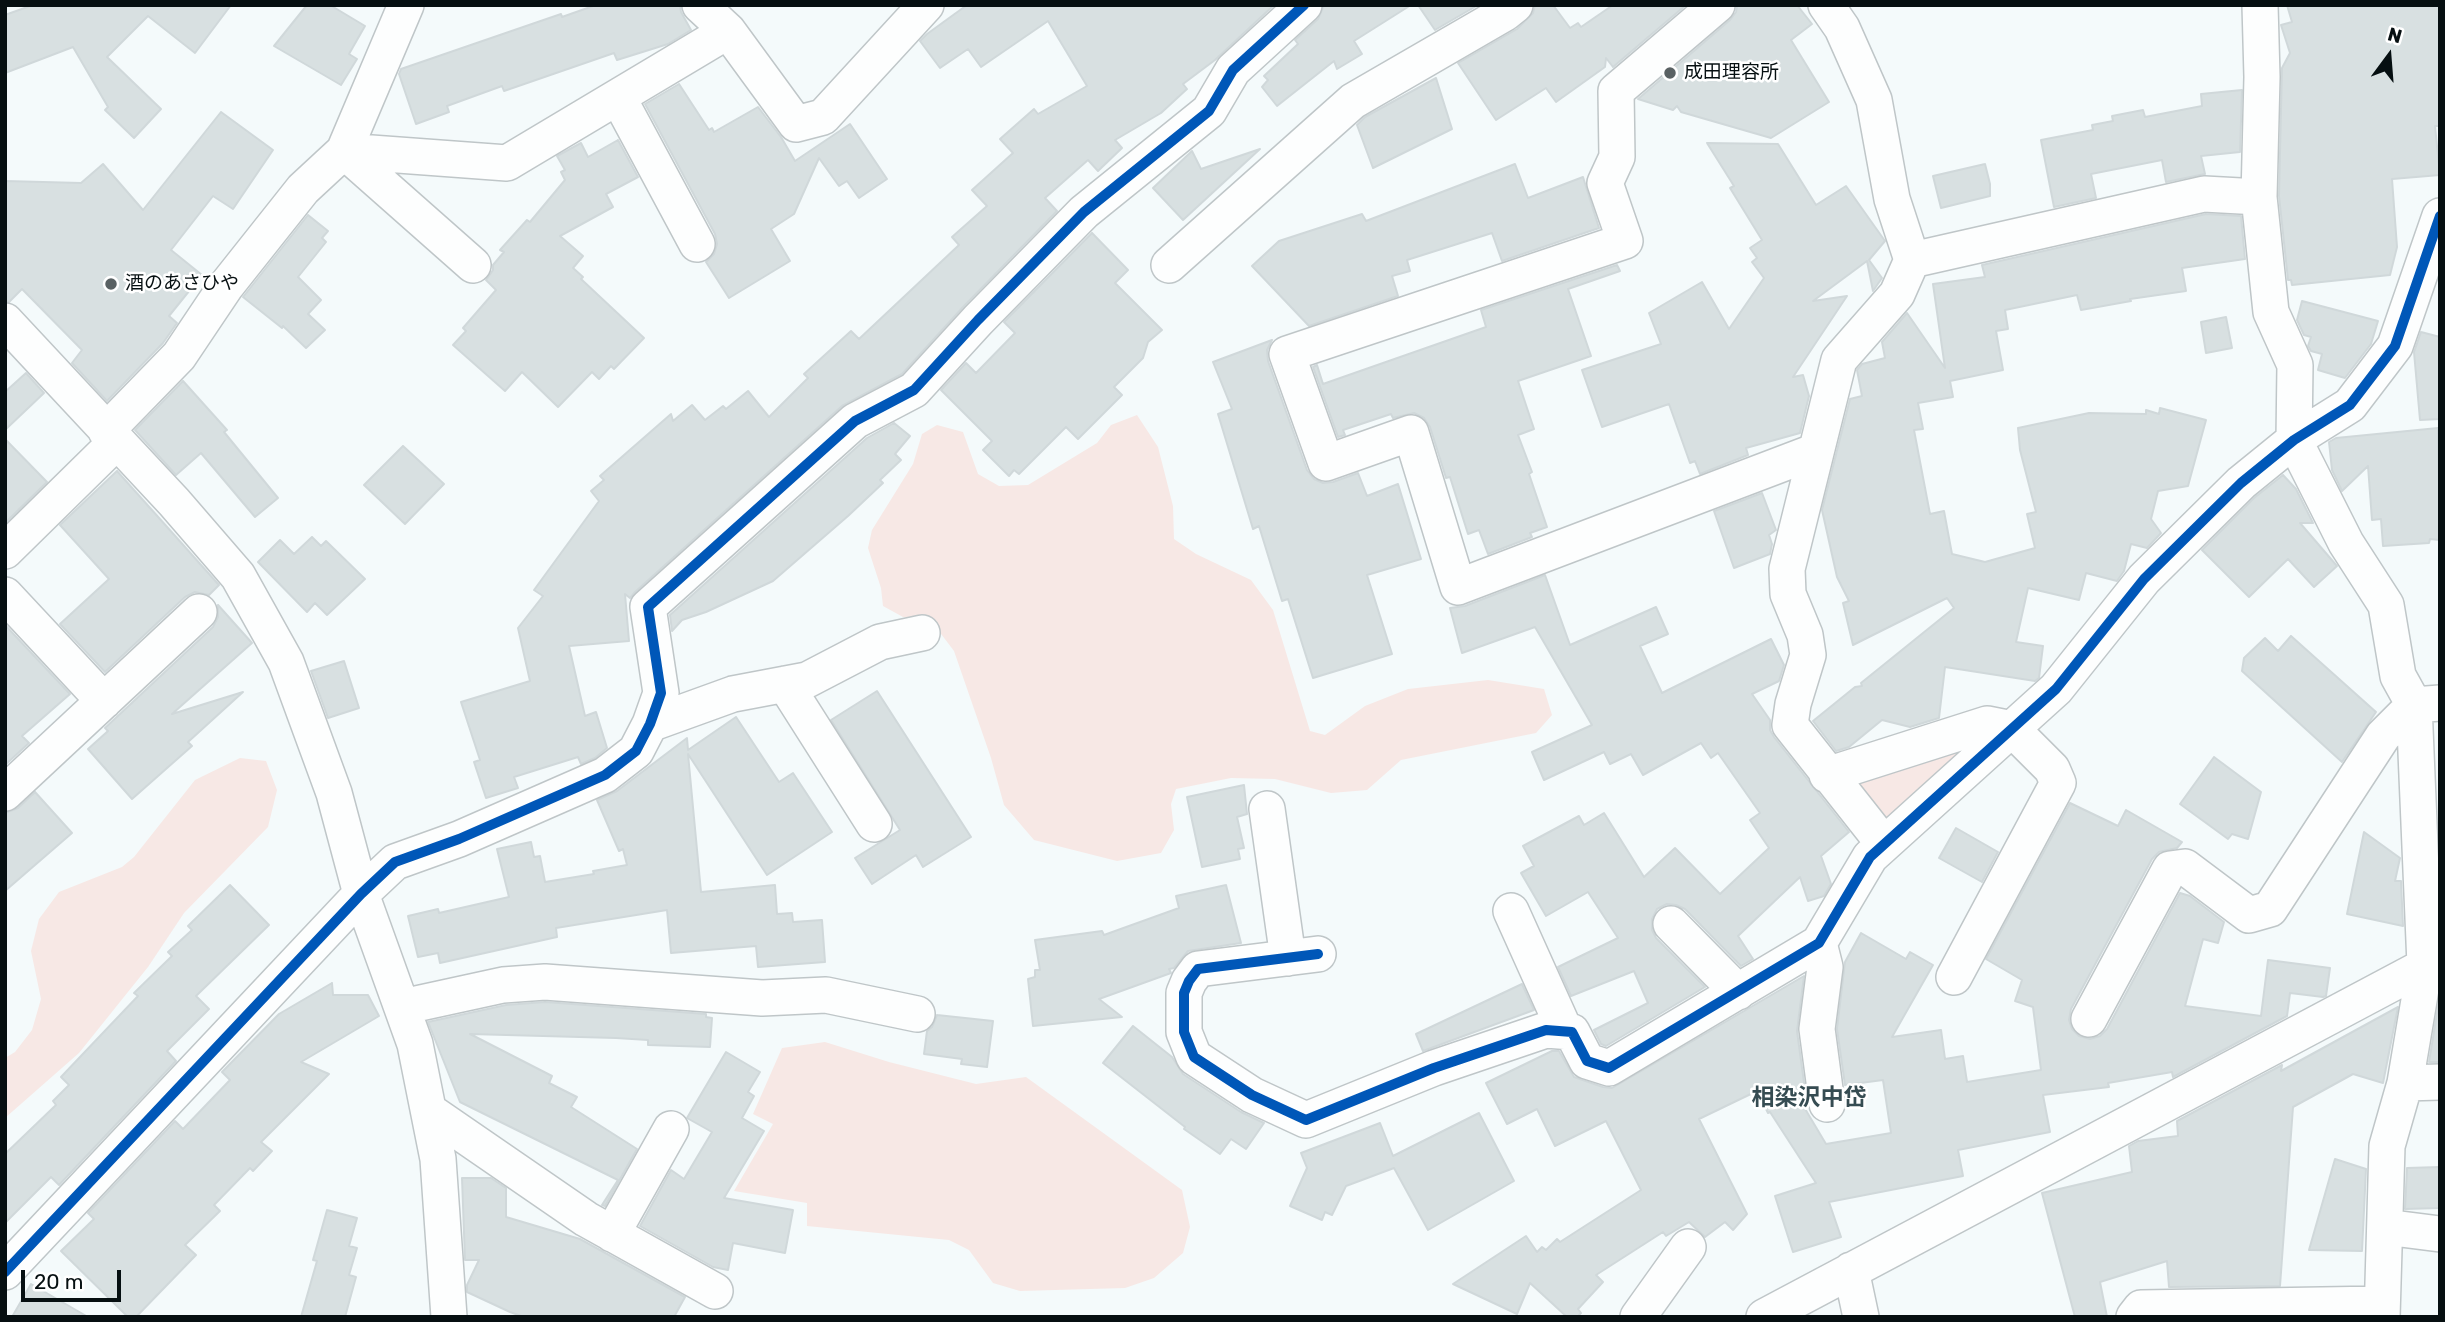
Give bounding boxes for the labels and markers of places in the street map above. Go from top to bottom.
place label: 成田理容所 [1684,62,1779,84]
marker: 成田理容所 [1662,65,1678,81]
place label: 酒のあさひや [125,273,239,295]
marker: 酒のあさひや [103,276,119,292]

